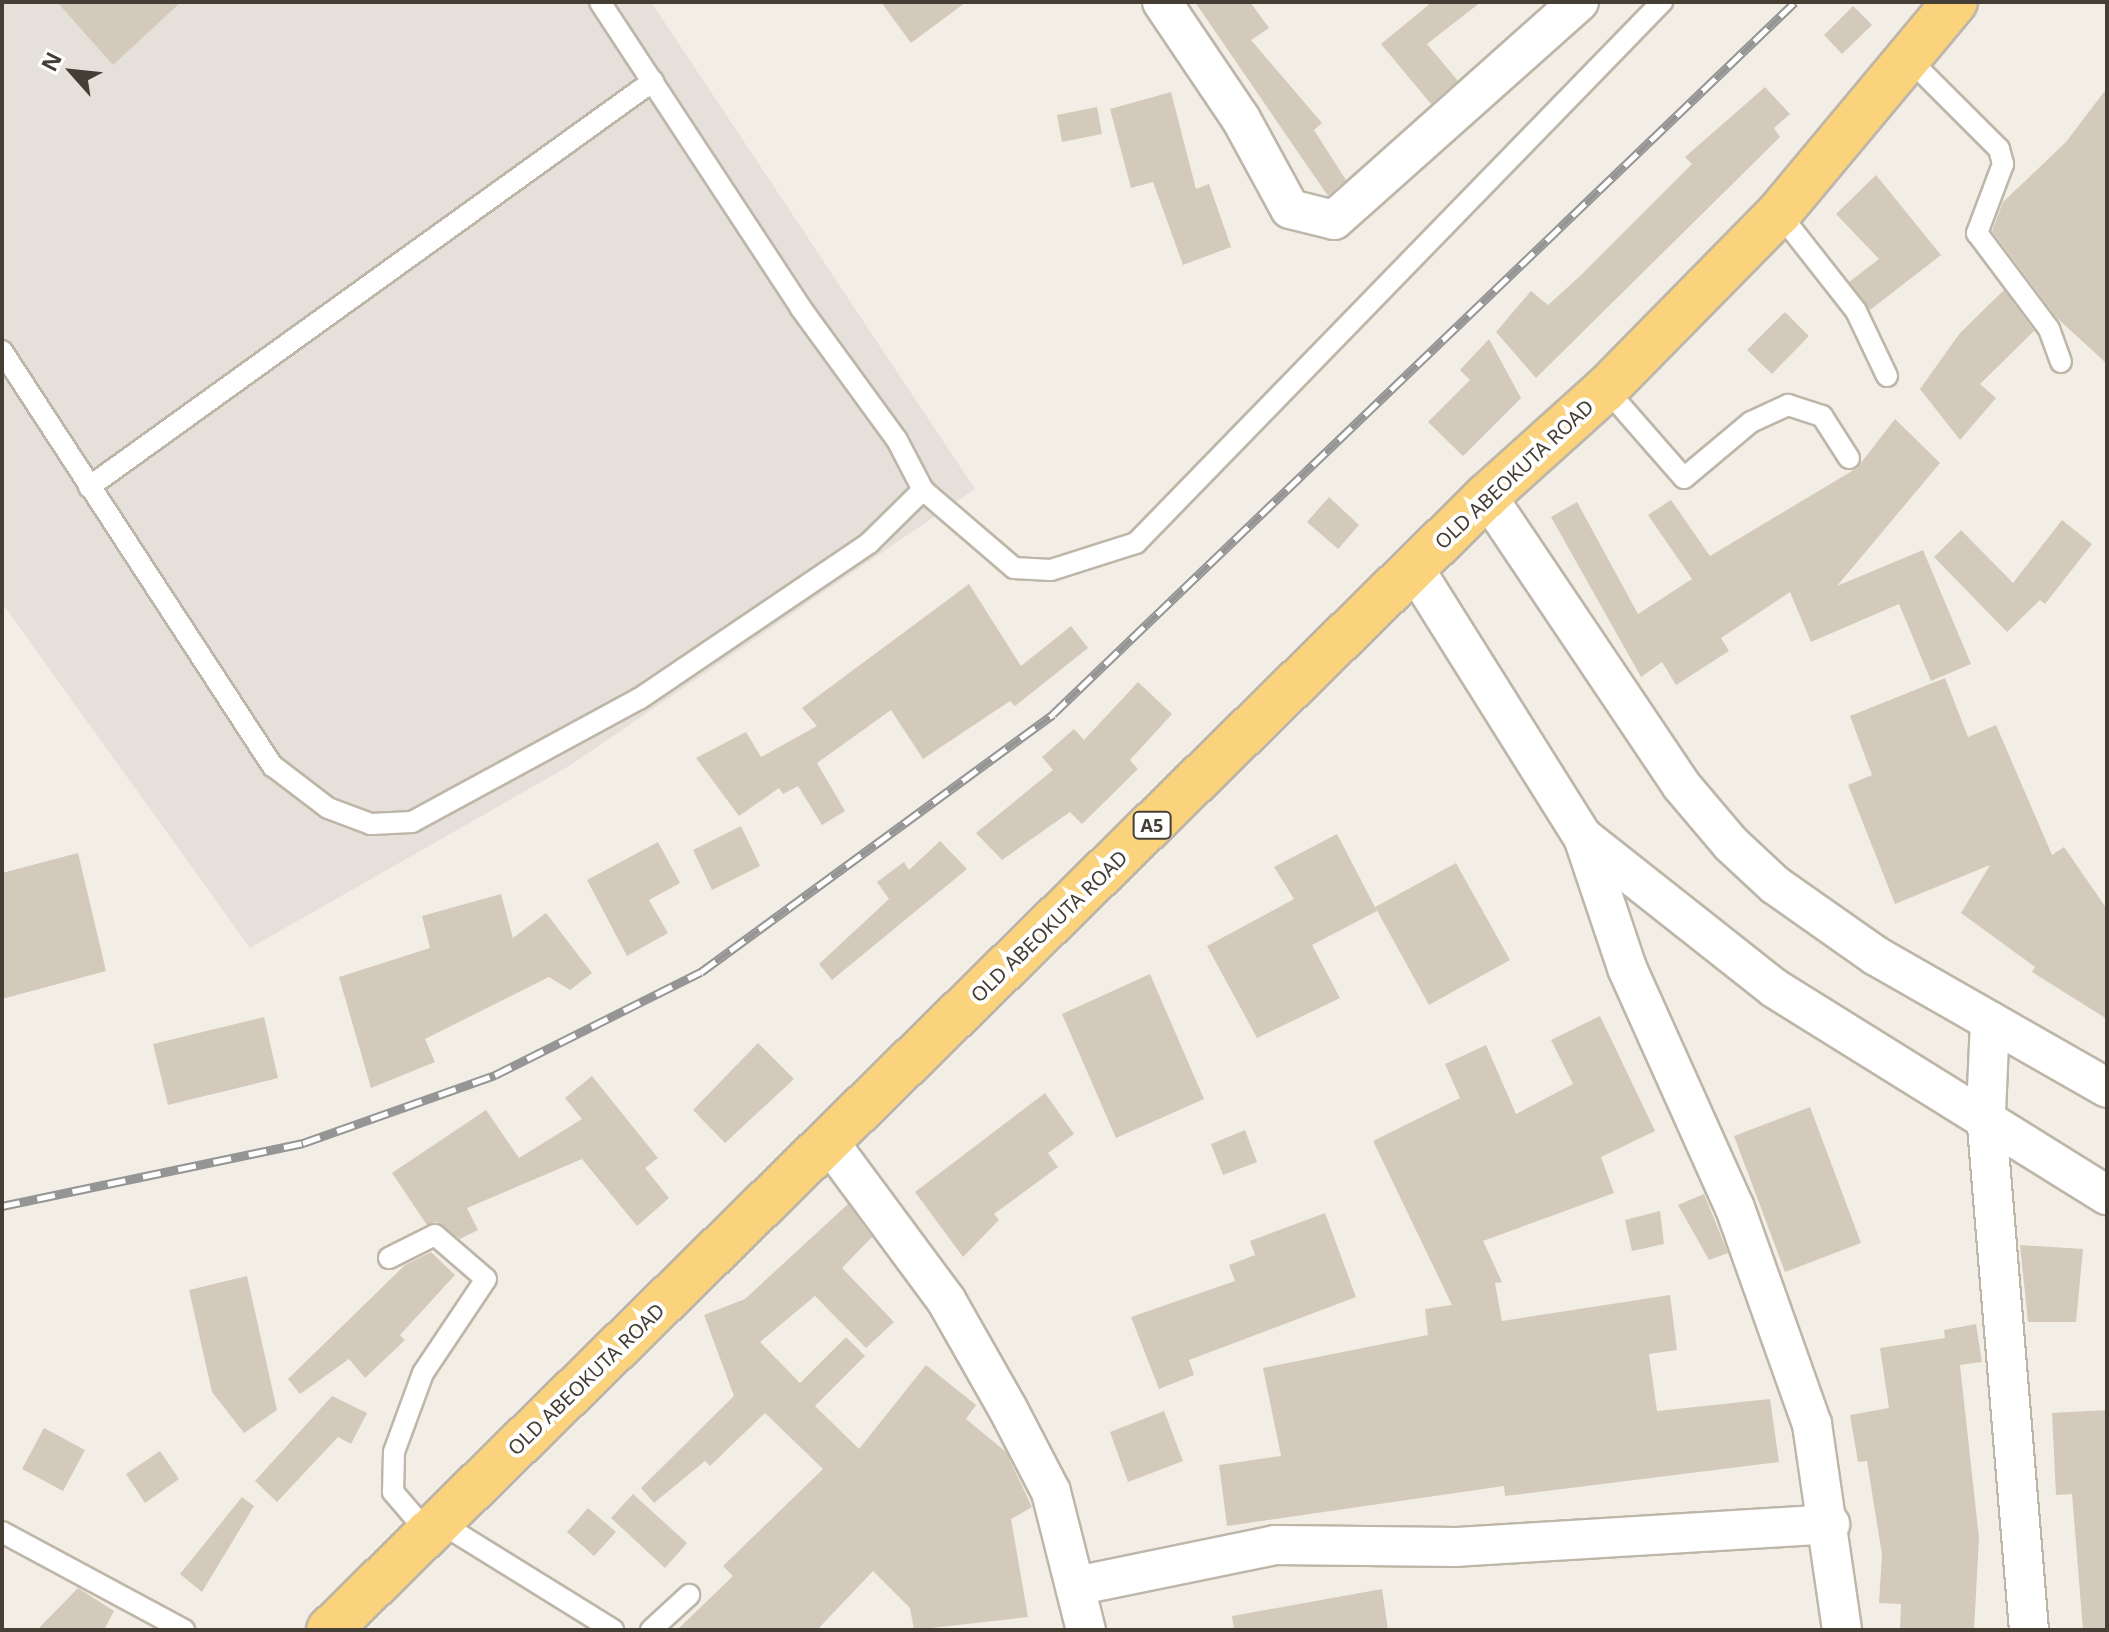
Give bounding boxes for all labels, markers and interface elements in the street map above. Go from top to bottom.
north arrow [32,32,112,112]
text: N [33,46,68,76]
street label: OLD ABEOKUTA ROAD [1430,394,1598,554]
road number: A5 [1132,811,1172,839]
street label: OLD ABEOKUTA ROAD [966,845,1132,1007]
street label: OLD ABEOKUTA ROAD [503,1298,669,1460]

